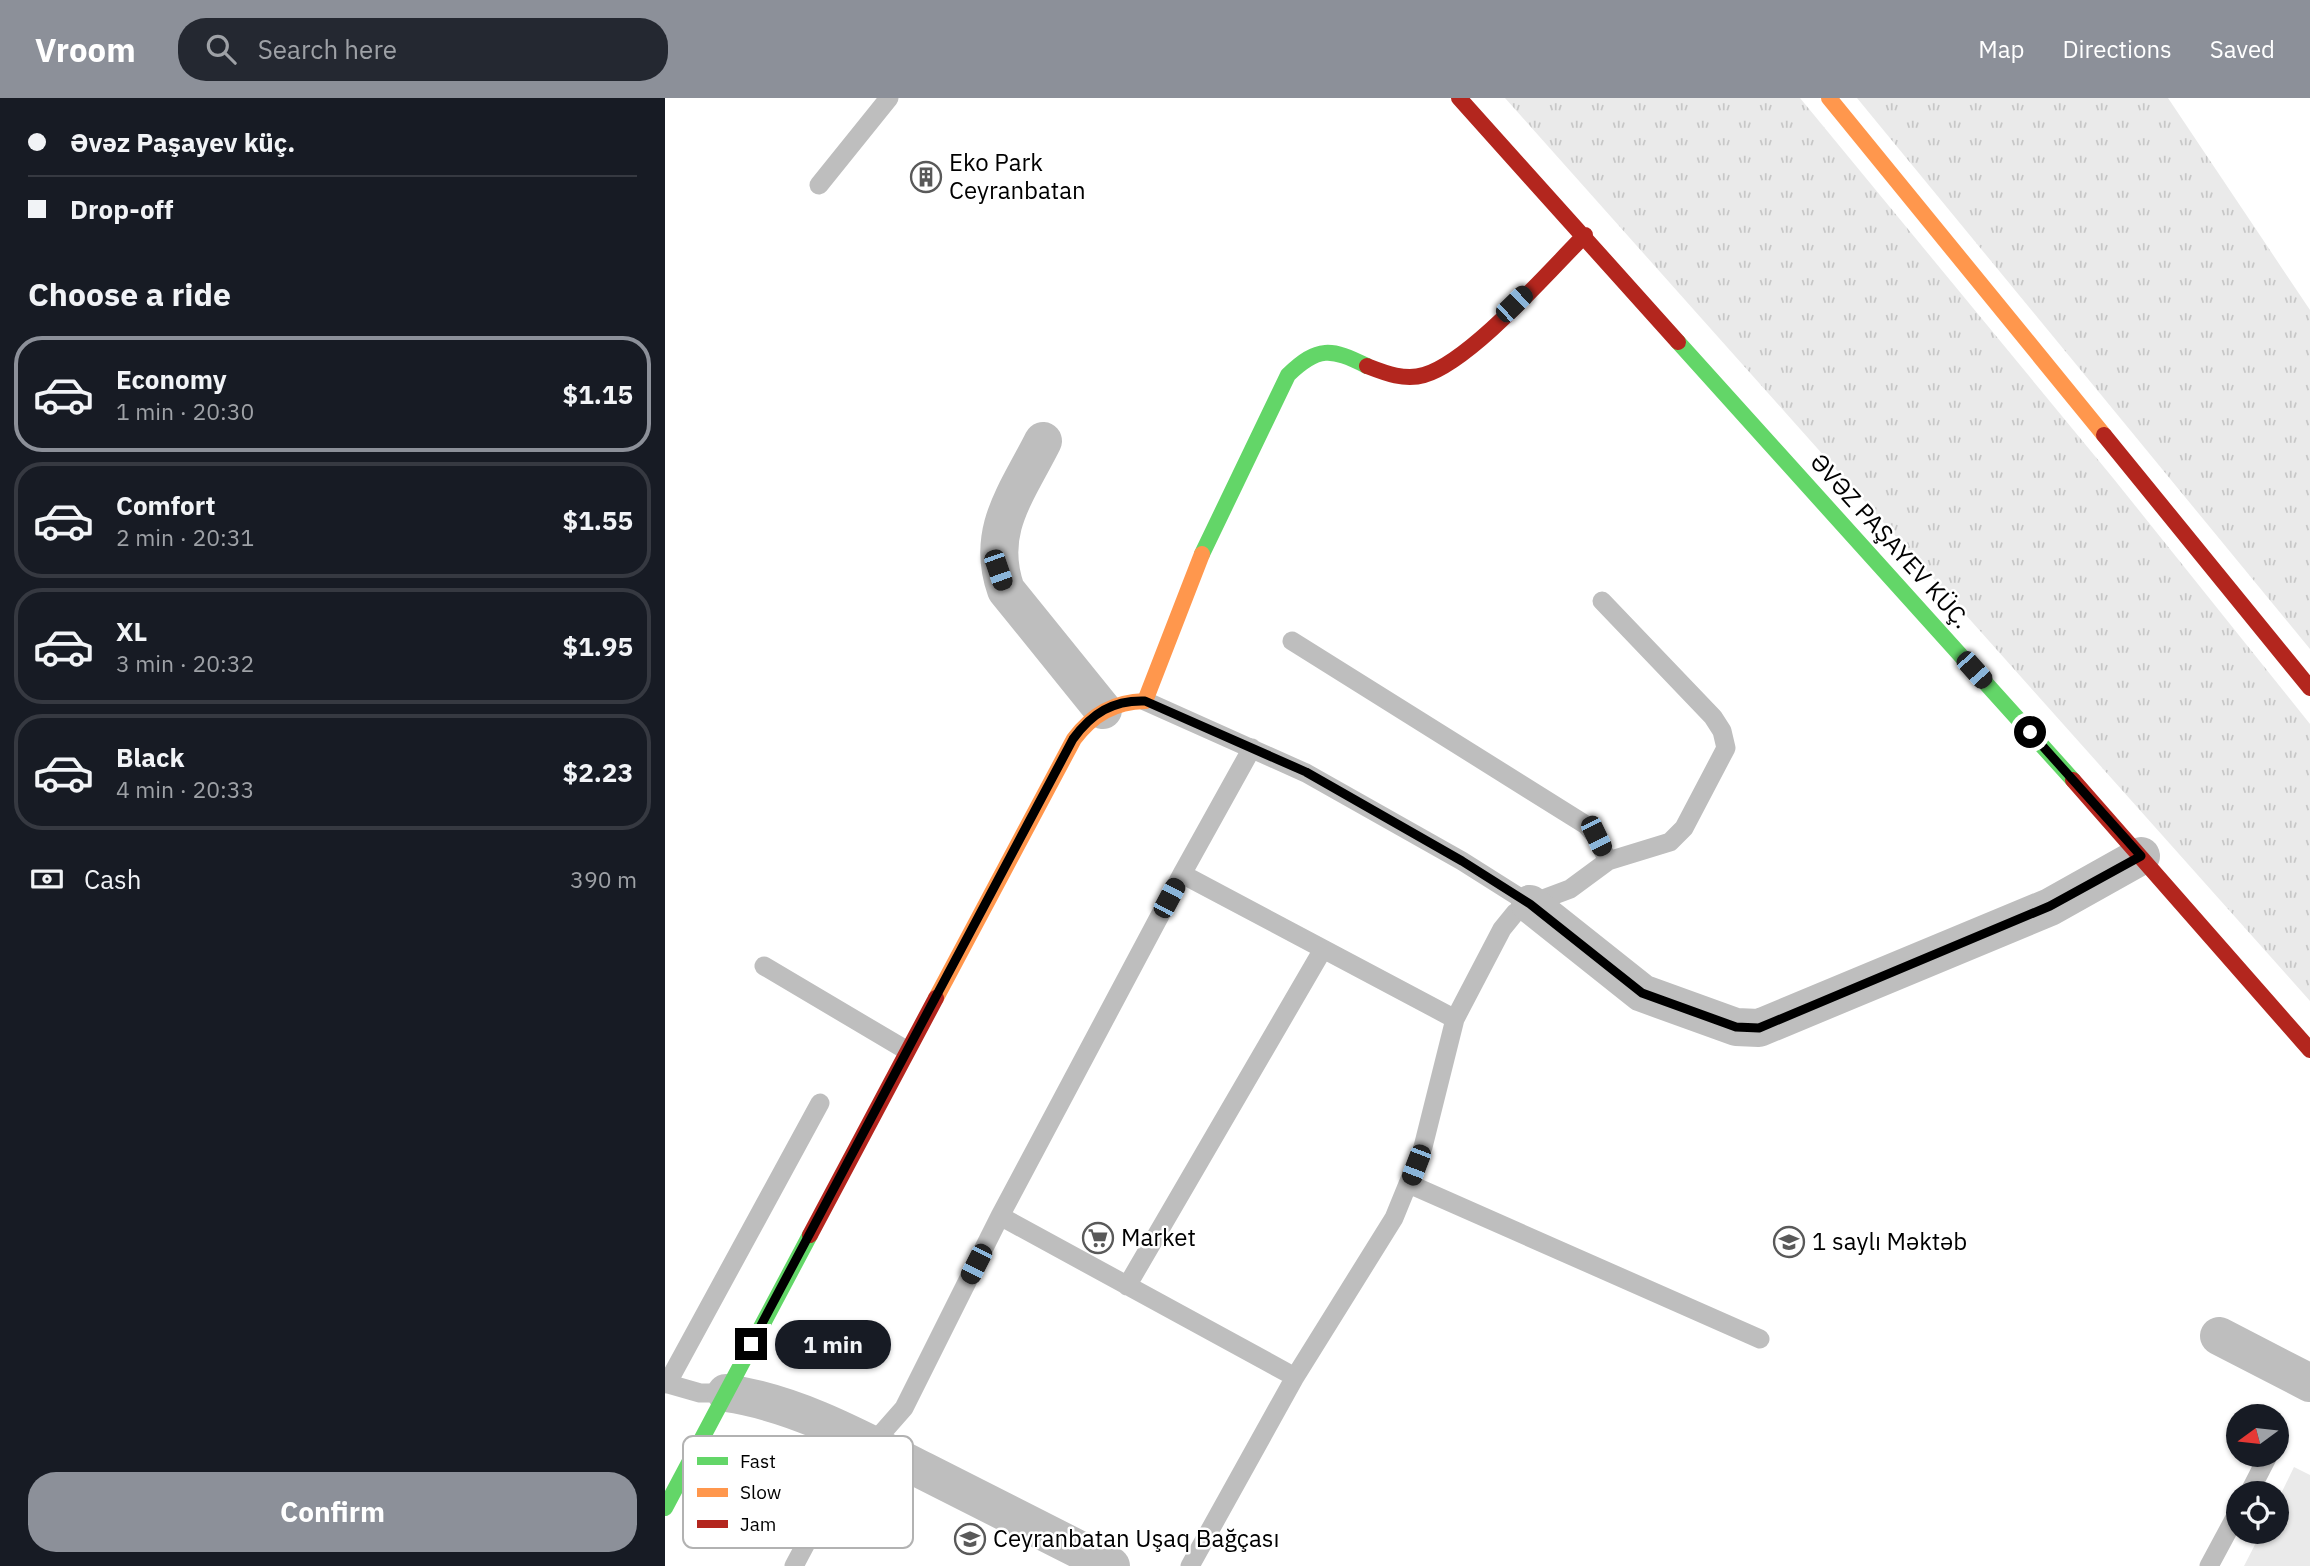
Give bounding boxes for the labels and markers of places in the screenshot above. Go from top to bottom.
place label: Eko Park Ceyranbatan [949,146,1086,206]
building icon: Eko Park Ceyranbatan [909,160,943,194]
supermarket icon: Market [1081,1221,1115,1255]
place label: Market [1121,1221,1196,1253]
school or university icon: 1 saylı Məktəb [1772,1225,1806,1259]
place label: 1 saylı Məktəb [1812,1225,1967,1257]
school or university icon: Ceyranbatan Uşaq Bağçası [953,1522,987,1556]
place label: Ceyranbatan Uşaq Bağçası [993,1522,1279,1554]

